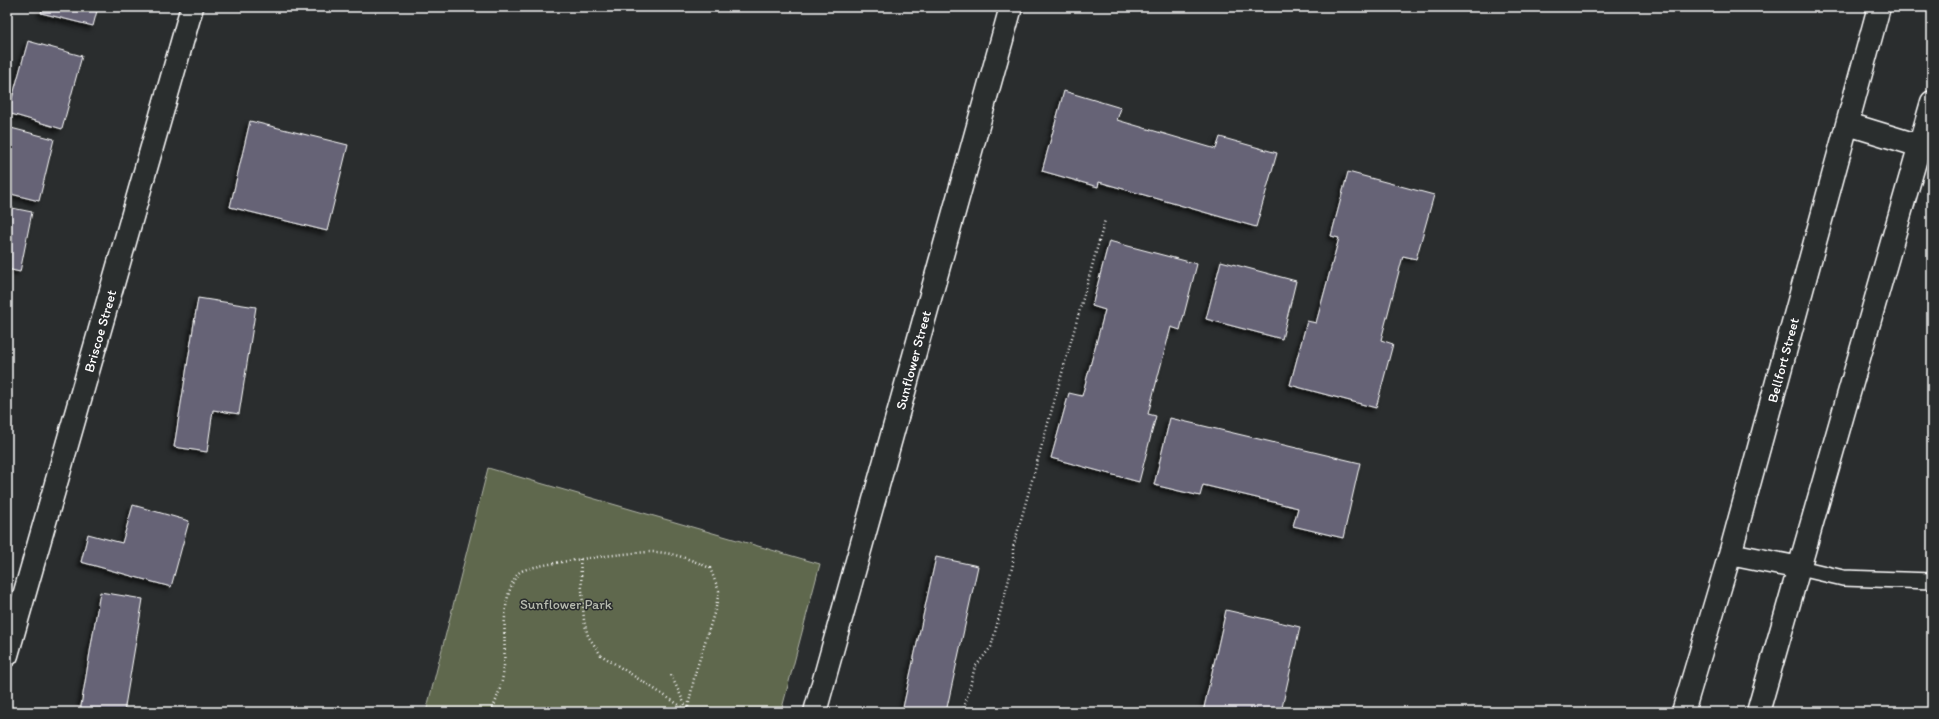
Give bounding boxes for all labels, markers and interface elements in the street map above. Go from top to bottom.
street label: Briscoe Street [81,288,120,374]
street label: Sunflower Street [892,309,935,412]
street label: Bellfort Street [1764,316,1803,404]
park label: Sunflower Park [520,596,613,613]

